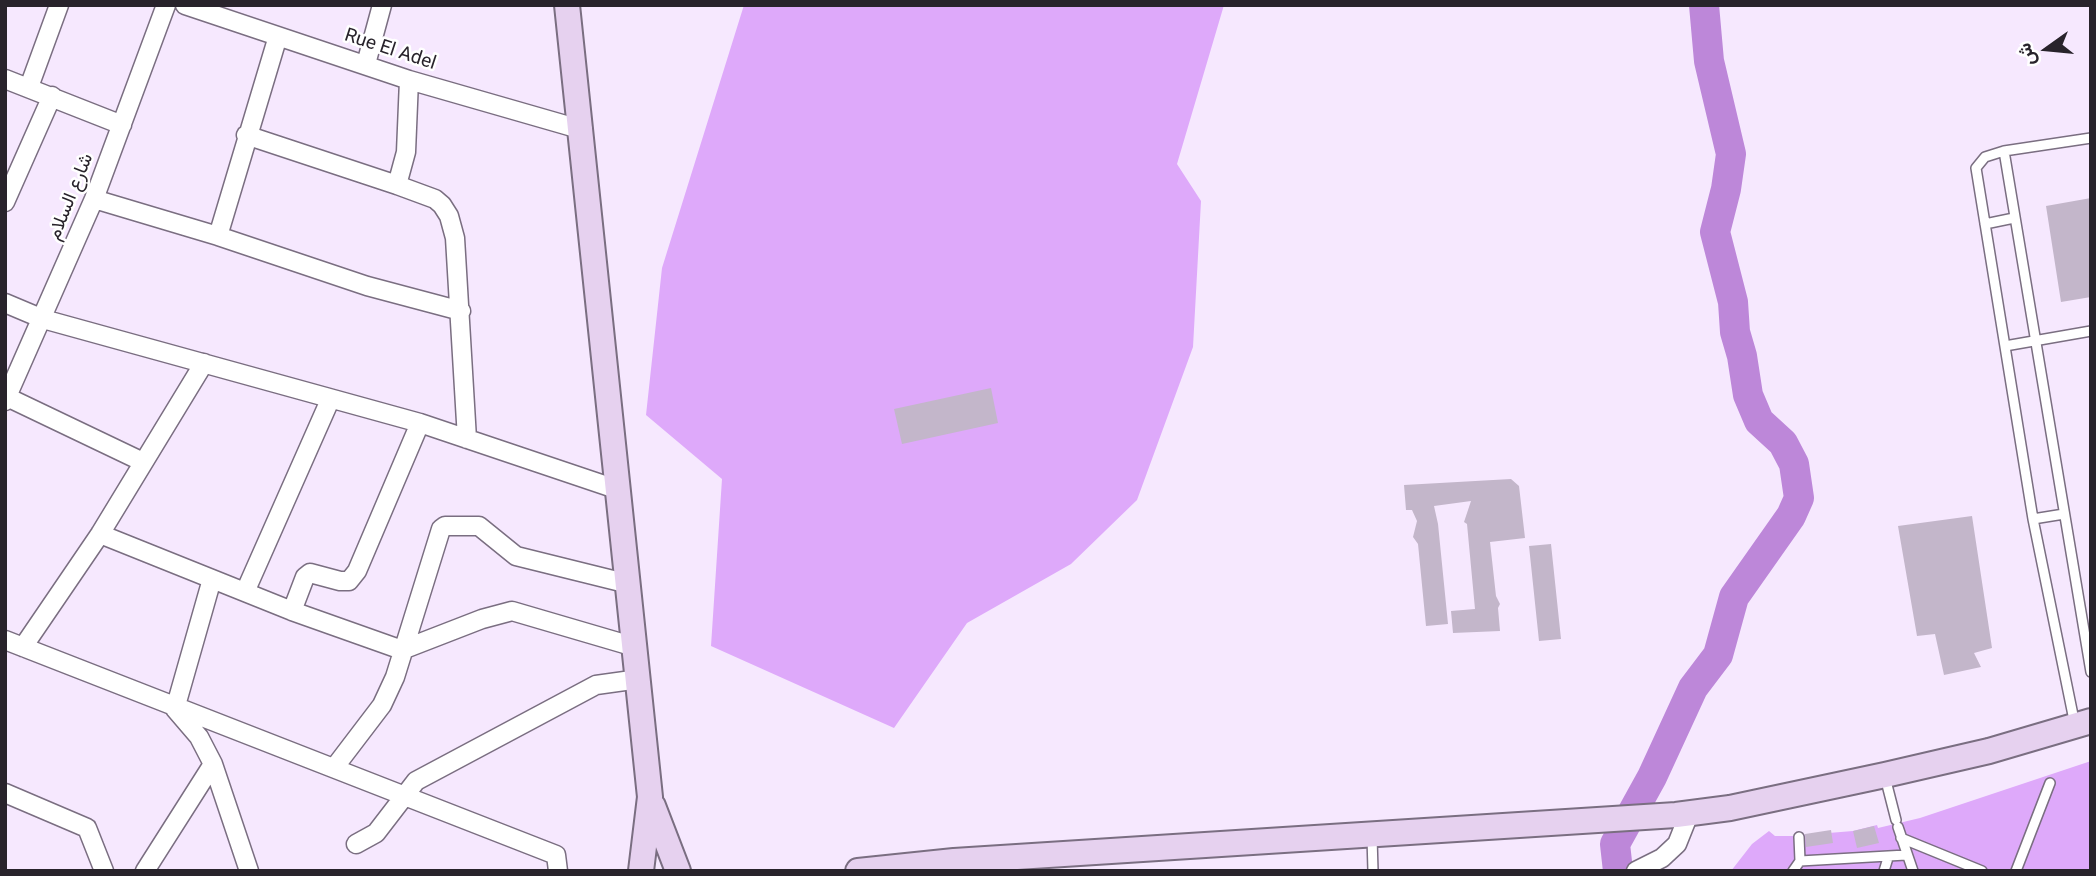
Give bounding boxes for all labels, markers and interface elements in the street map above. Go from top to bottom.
north arrow [2012,14,2082,84]
street label: Rue El Adel [341,24,439,76]
text: ش [2012,41,2040,69]
street label: شارع السلام [43,150,99,244]

